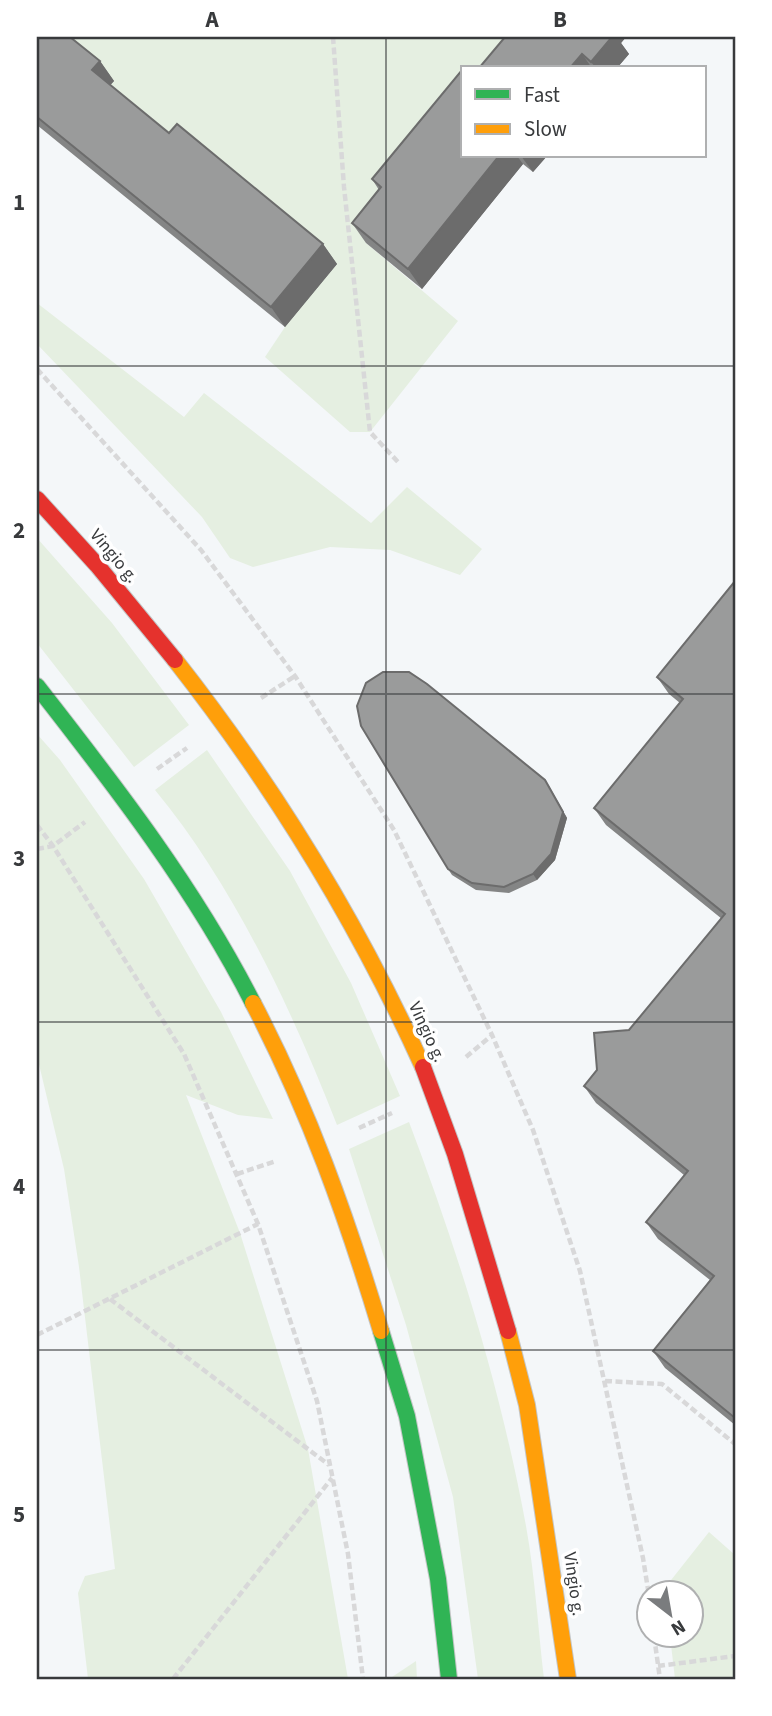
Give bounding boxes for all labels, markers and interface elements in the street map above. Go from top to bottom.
text: A [204,3,219,36]
text: B [553,3,567,36]
legend [461,66,706,158]
text: Fast [524,80,560,110]
text: Slow [524,114,567,144]
text: 1 [13,186,25,219]
text: 2 [13,514,25,547]
street label: Vingio g. [84,523,144,589]
text: 3 [13,842,25,875]
street label: Vingio g. [402,998,452,1066]
text: 4 [13,1170,25,1203]
text: 5 [13,1498,25,1531]
street label: Vingio g. [557,1551,591,1617]
north arrow [636,1580,706,1650]
text: N [666,1612,690,1642]

